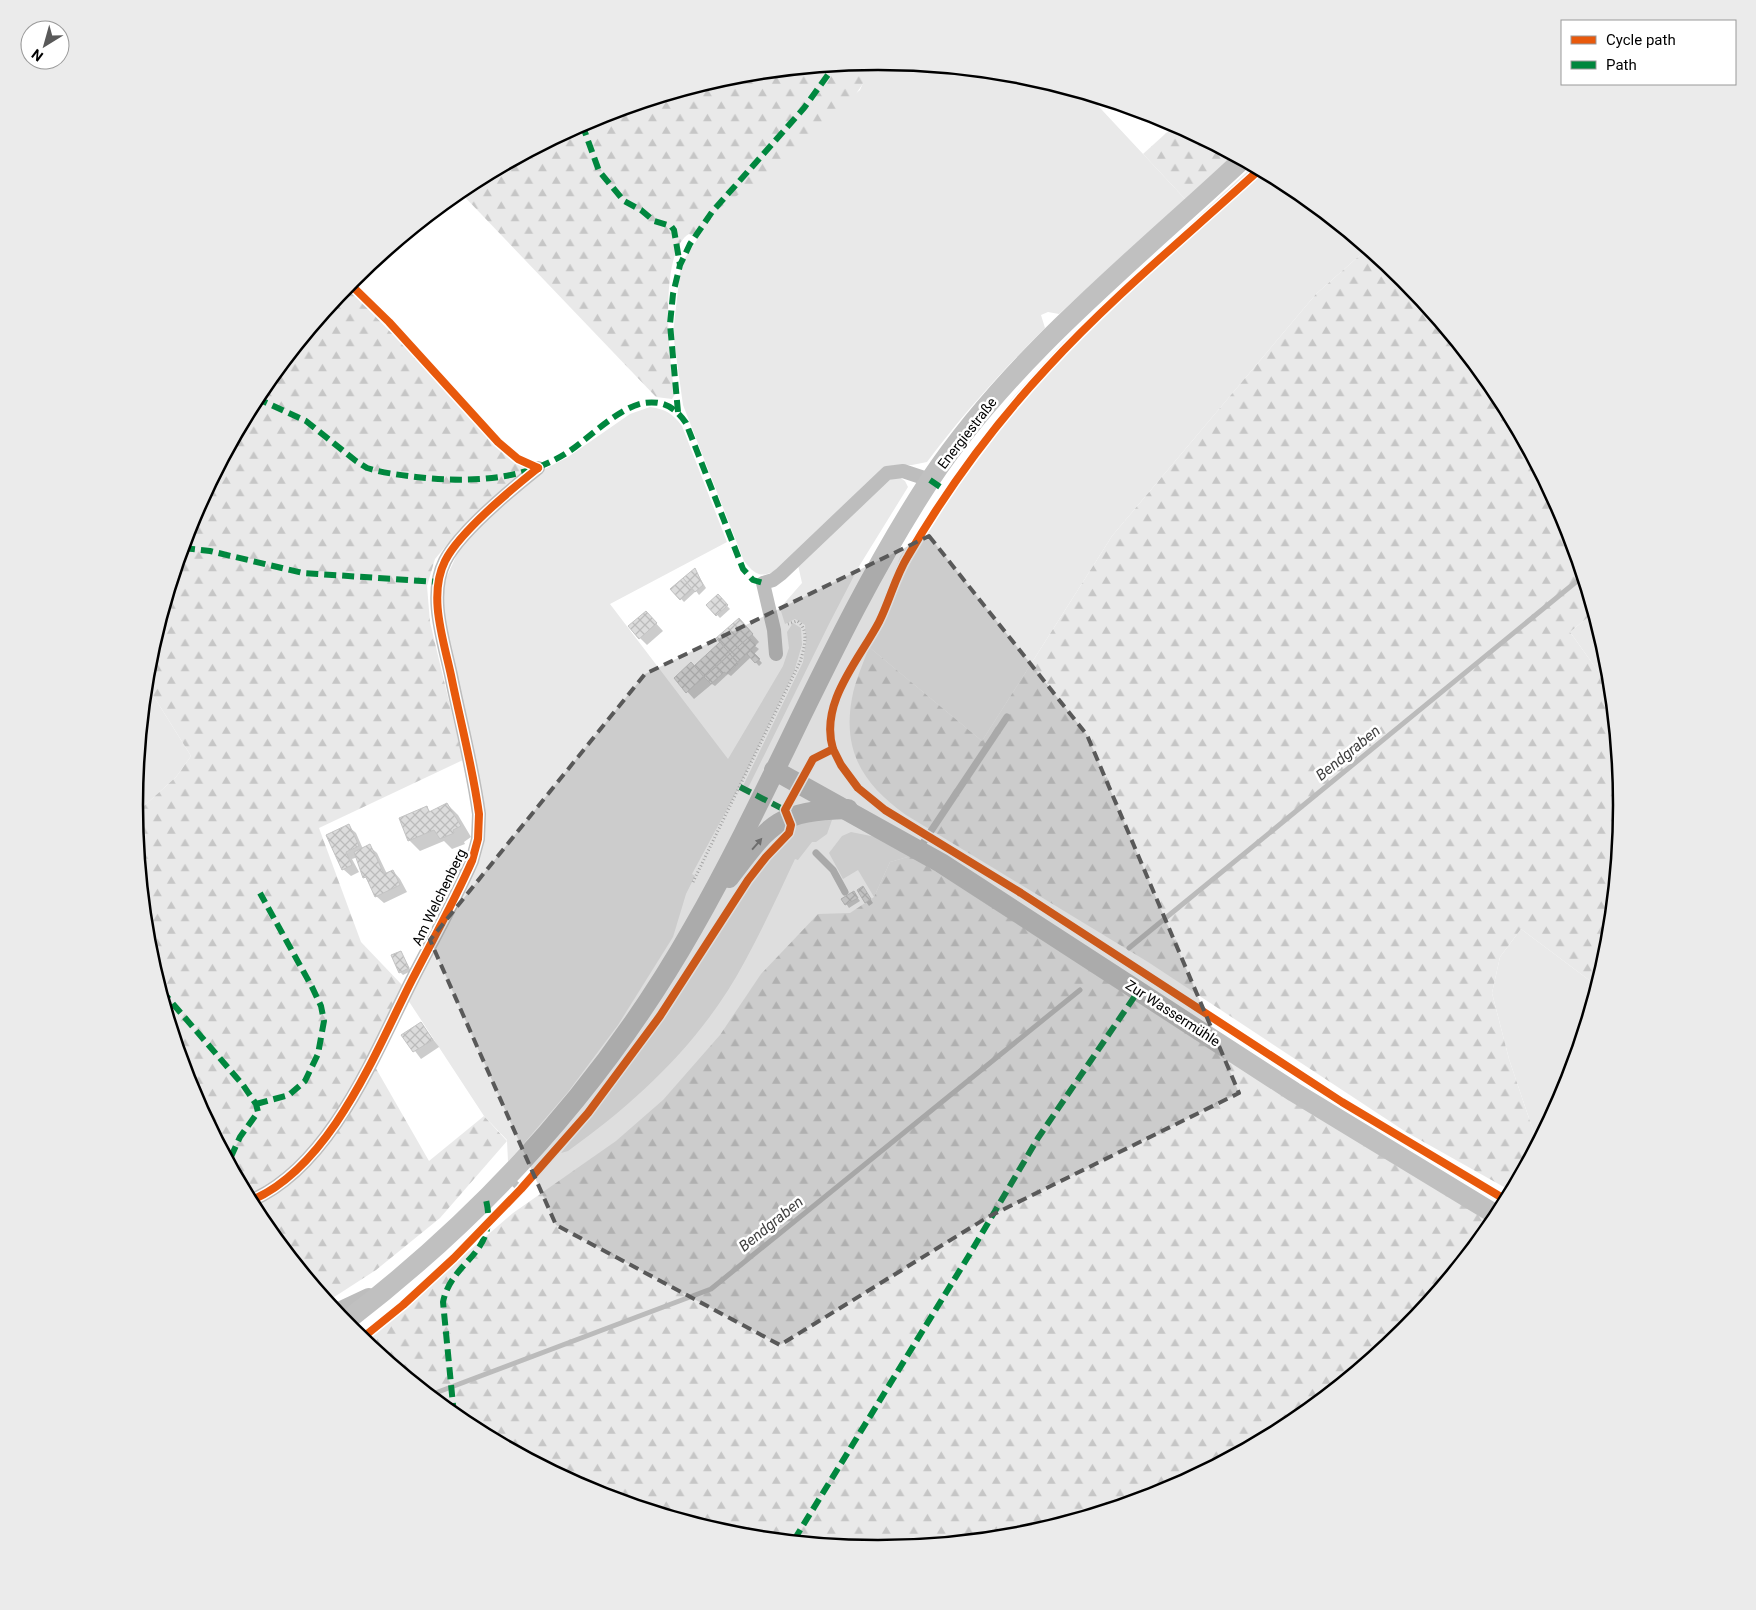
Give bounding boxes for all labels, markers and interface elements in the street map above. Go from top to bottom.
north arrow [20,20,70,70]
legend [1561,20,1736,85]
text: Cycle path [1606,31,1676,49]
text: N [28,46,46,65]
text: Path [1606,56,1637,74]
street label: Energiestraße [934,394,1000,472]
water label: Bendgraben [1312,722,1384,784]
one-way arrow [751,838,763,850]
street label: Am Welchenberg [409,846,469,948]
street label: Zur Wassermühle [1123,977,1223,1049]
water label: Bendgraben [735,1193,807,1255]

